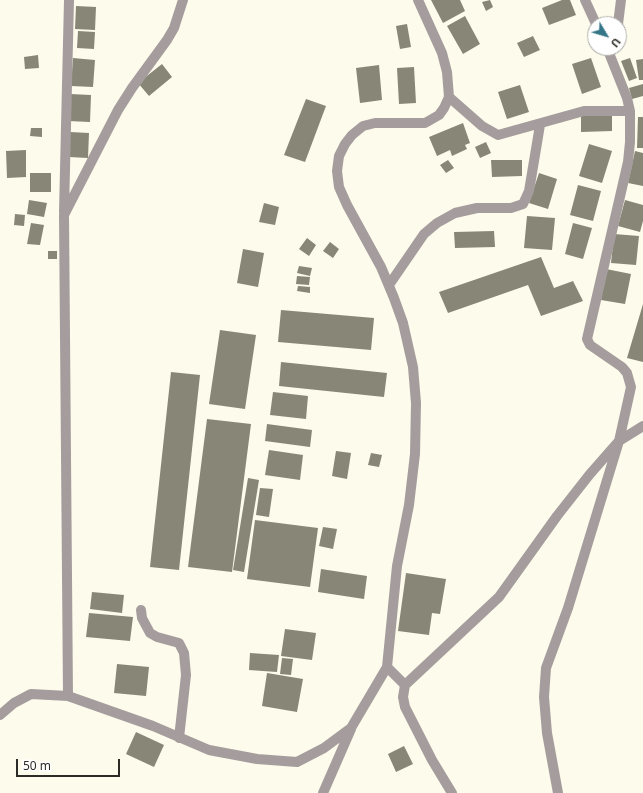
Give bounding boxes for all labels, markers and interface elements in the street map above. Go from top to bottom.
north arrow [587,16,627,56]
text: U [608,35,625,51]
scale bar [18,751,122,777]
text: 50 m [23,757,51,774]

